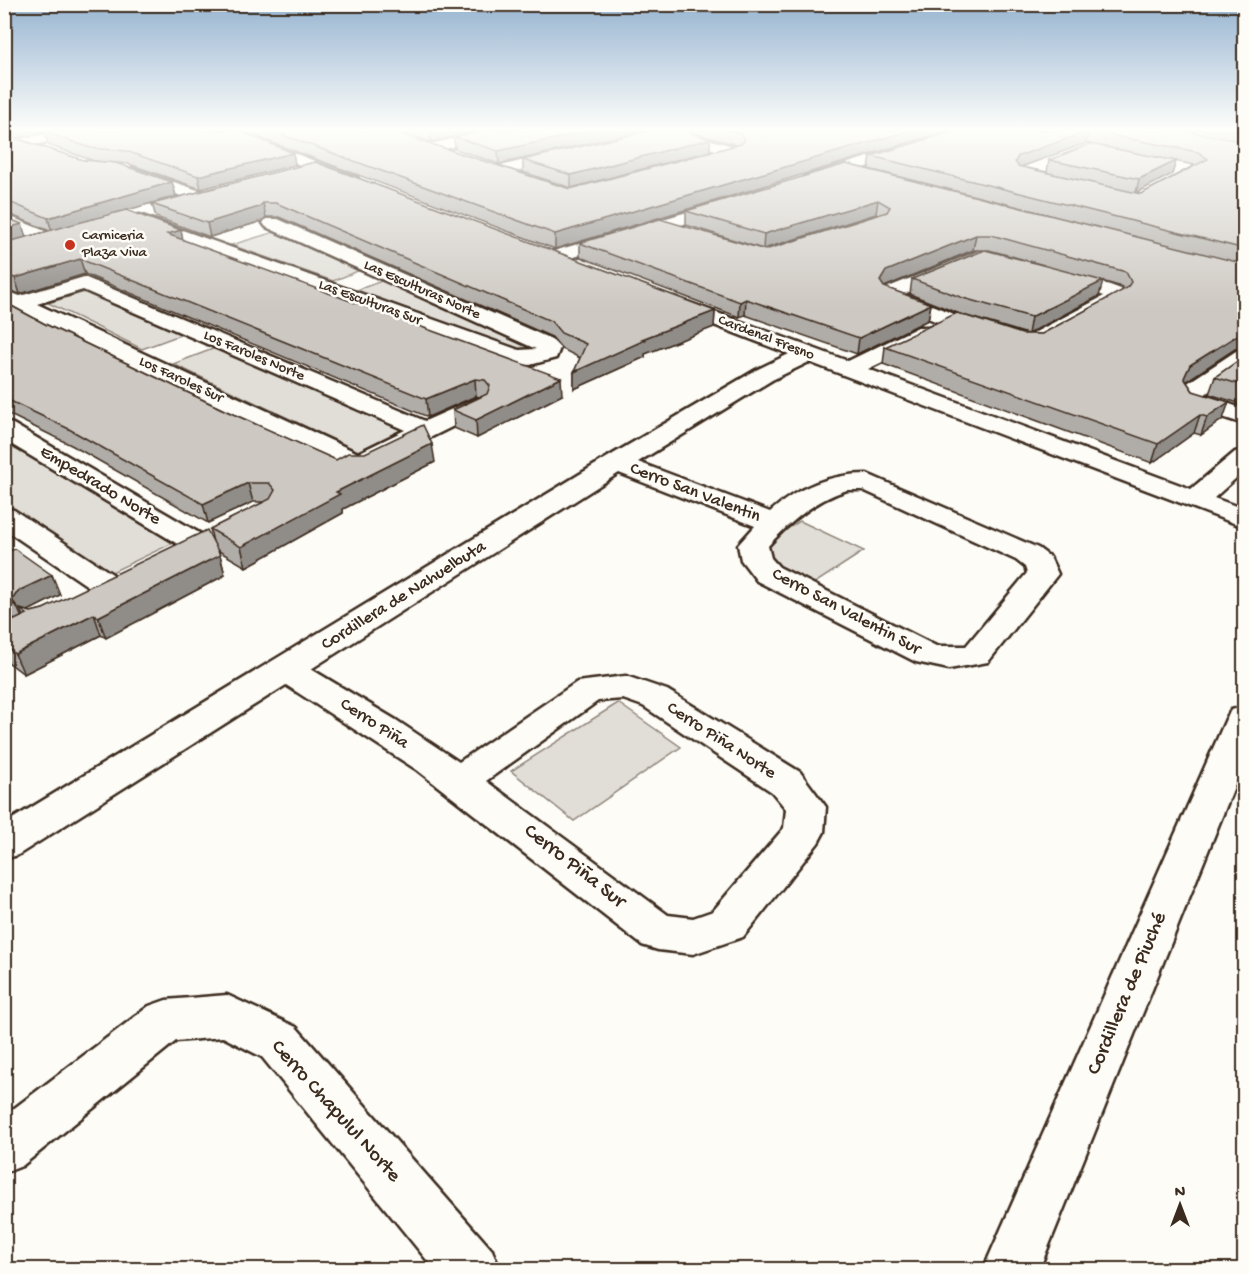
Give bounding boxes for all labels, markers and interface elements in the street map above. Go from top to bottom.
place label: Carniceria Plaza Viva [81,227,148,262]
marker: Carniceria Plaza Viva [63,238,77,252]
street label: Las Esculturas Norte [361,256,483,324]
street label: Las Esculturas Sur [316,276,426,331]
street label: Cardenal Fresno [715,311,817,365]
street label: Los Faroles Norte [201,327,308,386]
street label: Los Faroles Sur [136,353,228,408]
street label: Empedrado Norte [36,442,165,531]
street label: Cerro San Valentin [627,458,764,528]
street label: Cordillera de Nahuelbuta [318,536,491,655]
street label: Cerro San Valentin Sur [768,564,925,661]
street label: Cerro Piña [336,694,413,755]
street label: Cerro Piña Norte [662,698,780,785]
street label: Cerro Piña Sur [518,819,631,916]
street label: Cordillera de Piuché [1082,908,1174,1079]
street label: Cerro Chapulul Norte [264,1036,406,1189]
north arrow [1150,1175,1210,1235]
text: N [1175,1184,1186,1203]

